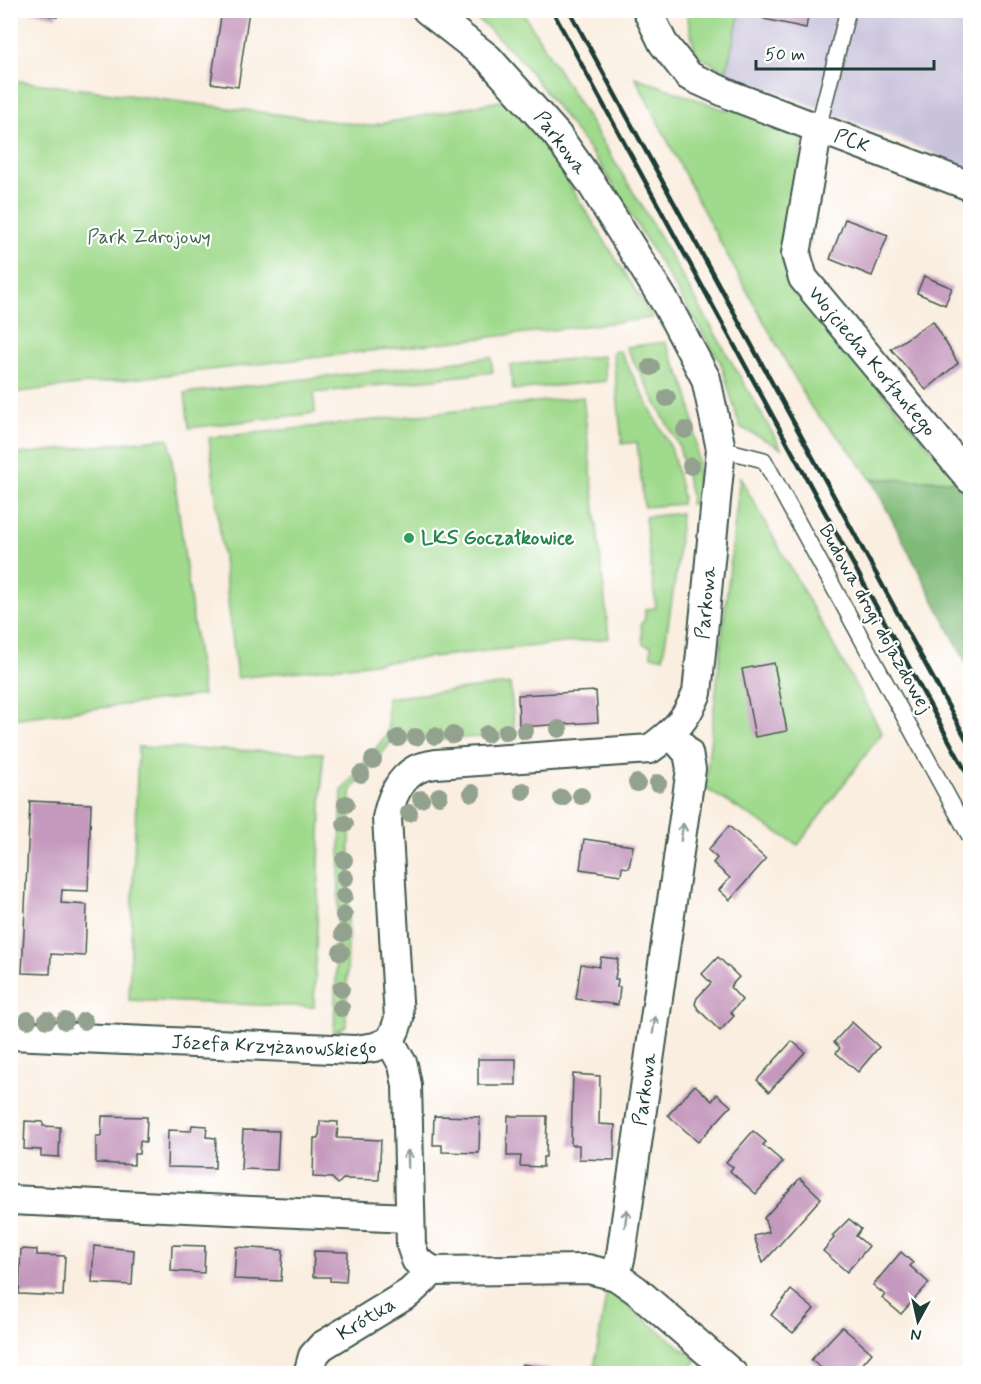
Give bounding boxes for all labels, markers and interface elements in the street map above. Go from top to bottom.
scale bar [756,33,934,71]
text: 50 m [765,43,805,67]
street label: Parkowa [527,106,593,181]
street label: PCK [830,122,873,160]
park label: Park Zdrojowy [87,224,211,251]
street label: Wojciecha Korfantego [802,280,942,442]
street label: Budowa drogi dojazdowej [812,519,938,719]
place label: LKS Goczałkowice [421,525,575,552]
marker: LKS Goczałkowice [402,531,416,545]
street label: Parkowa [689,564,723,640]
one-way arrow [676,823,687,843]
one-way arrow [649,1016,660,1036]
street label: Józefa Krzyżanowskiego [171,1029,378,1065]
street label: Parkowa [626,1050,664,1127]
one-way arrow [403,1150,414,1170]
one-way arrow [621,1209,632,1229]
street label: Krótka [332,1291,401,1347]
north arrow [888,1291,948,1351]
text: N [909,1323,923,1346]

